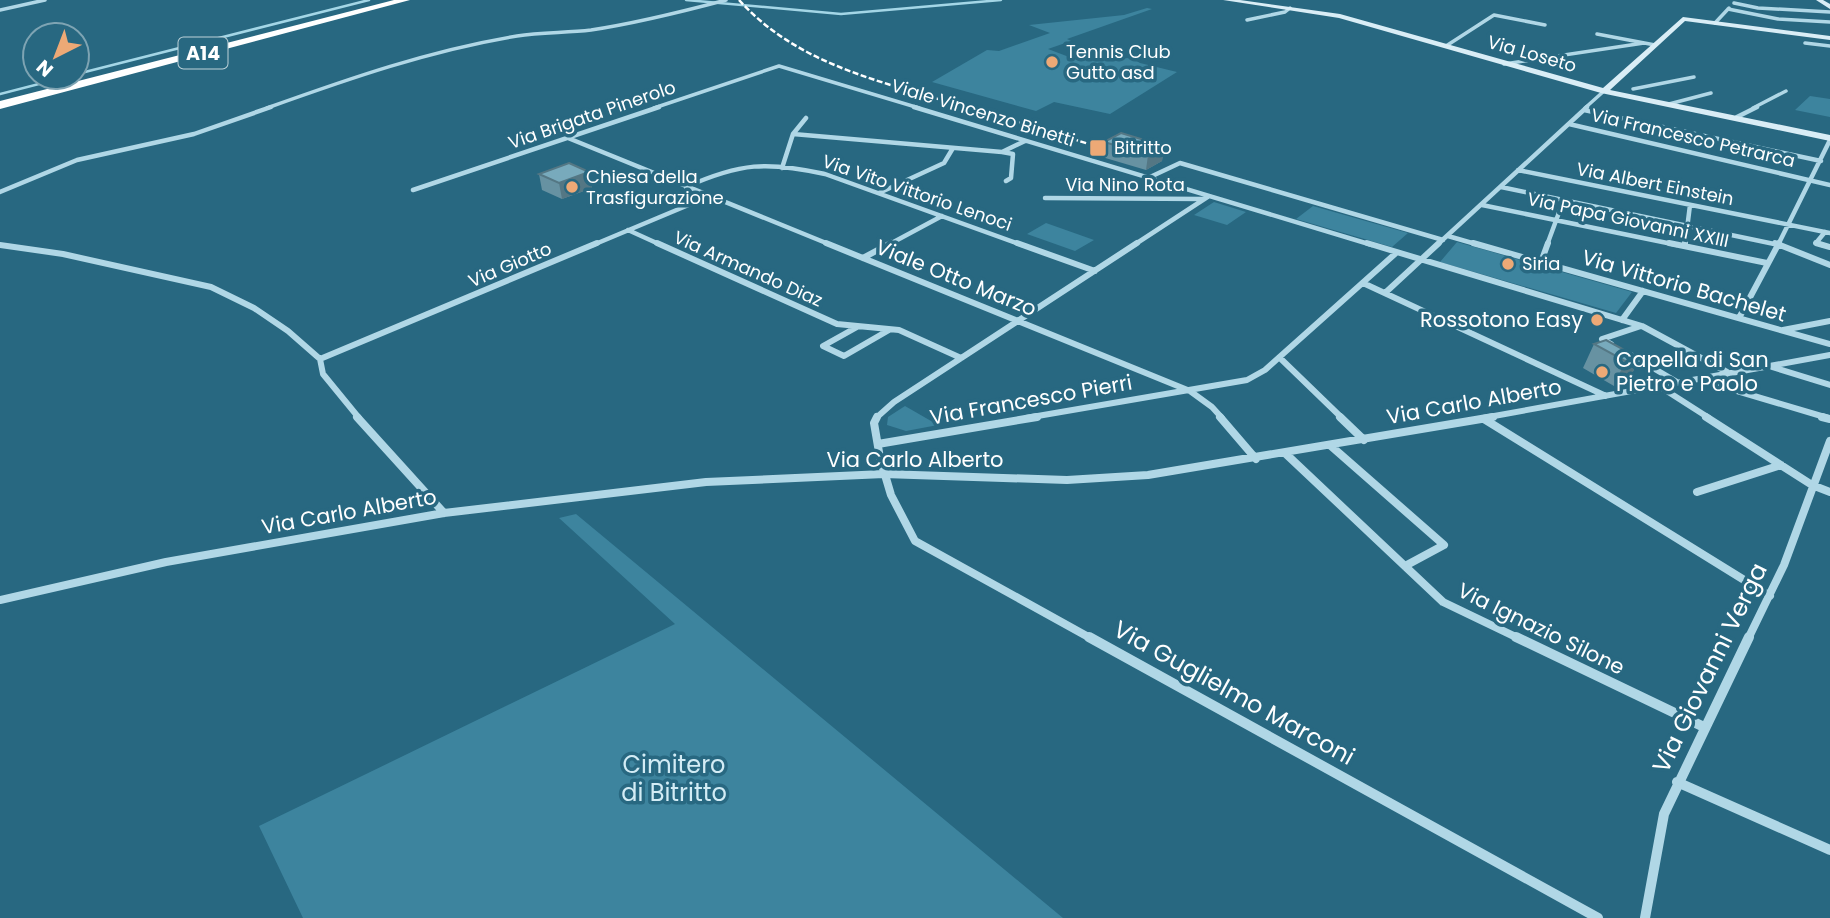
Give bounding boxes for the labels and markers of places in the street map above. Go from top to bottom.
place label: Tennis Club Gutto asd [1066,39,1171,85]
marker: Tennis Club Gutto asd [1044,54,1060,70]
place label: Bitritto [1114,135,1172,160]
marker: Bitritto [1088,138,1108,158]
place label: Chiesa della Trasfigurazione [586,164,724,210]
marker: Chiesa della Trasfigurazione [564,179,580,195]
place label: Siria [1522,251,1560,276]
marker: Siria [1500,256,1516,272]
place label: Rossotono Easy [1420,305,1583,334]
marker: Rossotono Easy [1589,312,1605,328]
place label: Capella di San Pietro e Paolo [1616,345,1769,398]
marker: Capella di San Pietro e Paolo [1594,364,1610,380]

